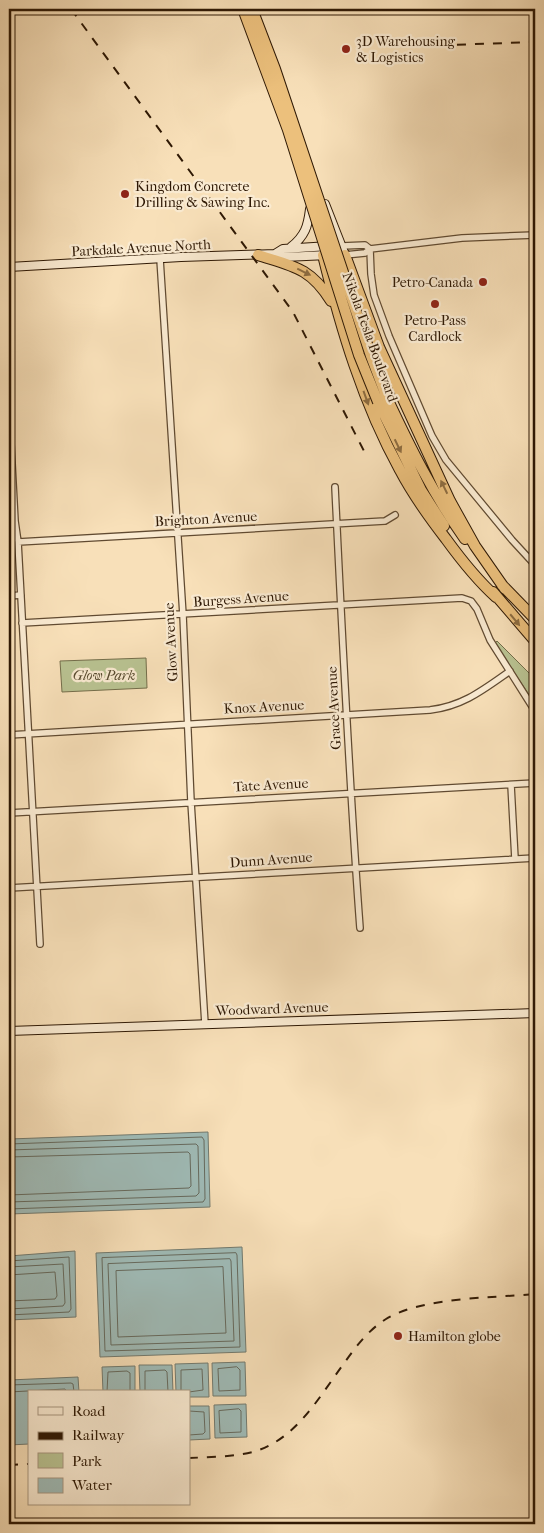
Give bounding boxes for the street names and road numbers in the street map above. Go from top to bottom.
street label: Parkdale Avenue North [71,236,211,260]
street label: Nikola Tesla Boulevard [339,270,402,405]
street label: Brighton Avenue [154,508,258,530]
street label: Burgess Avenue [193,587,289,611]
street label: Glow Avenue [160,602,182,682]
street label: Grace Avenue [323,666,345,750]
street label: Knox Avenue [223,696,305,718]
street label: Tate Avenue [233,775,309,795]
street label: Dunn Avenue [229,849,313,871]
street label: Woodward Avenue [214,999,329,1019]

